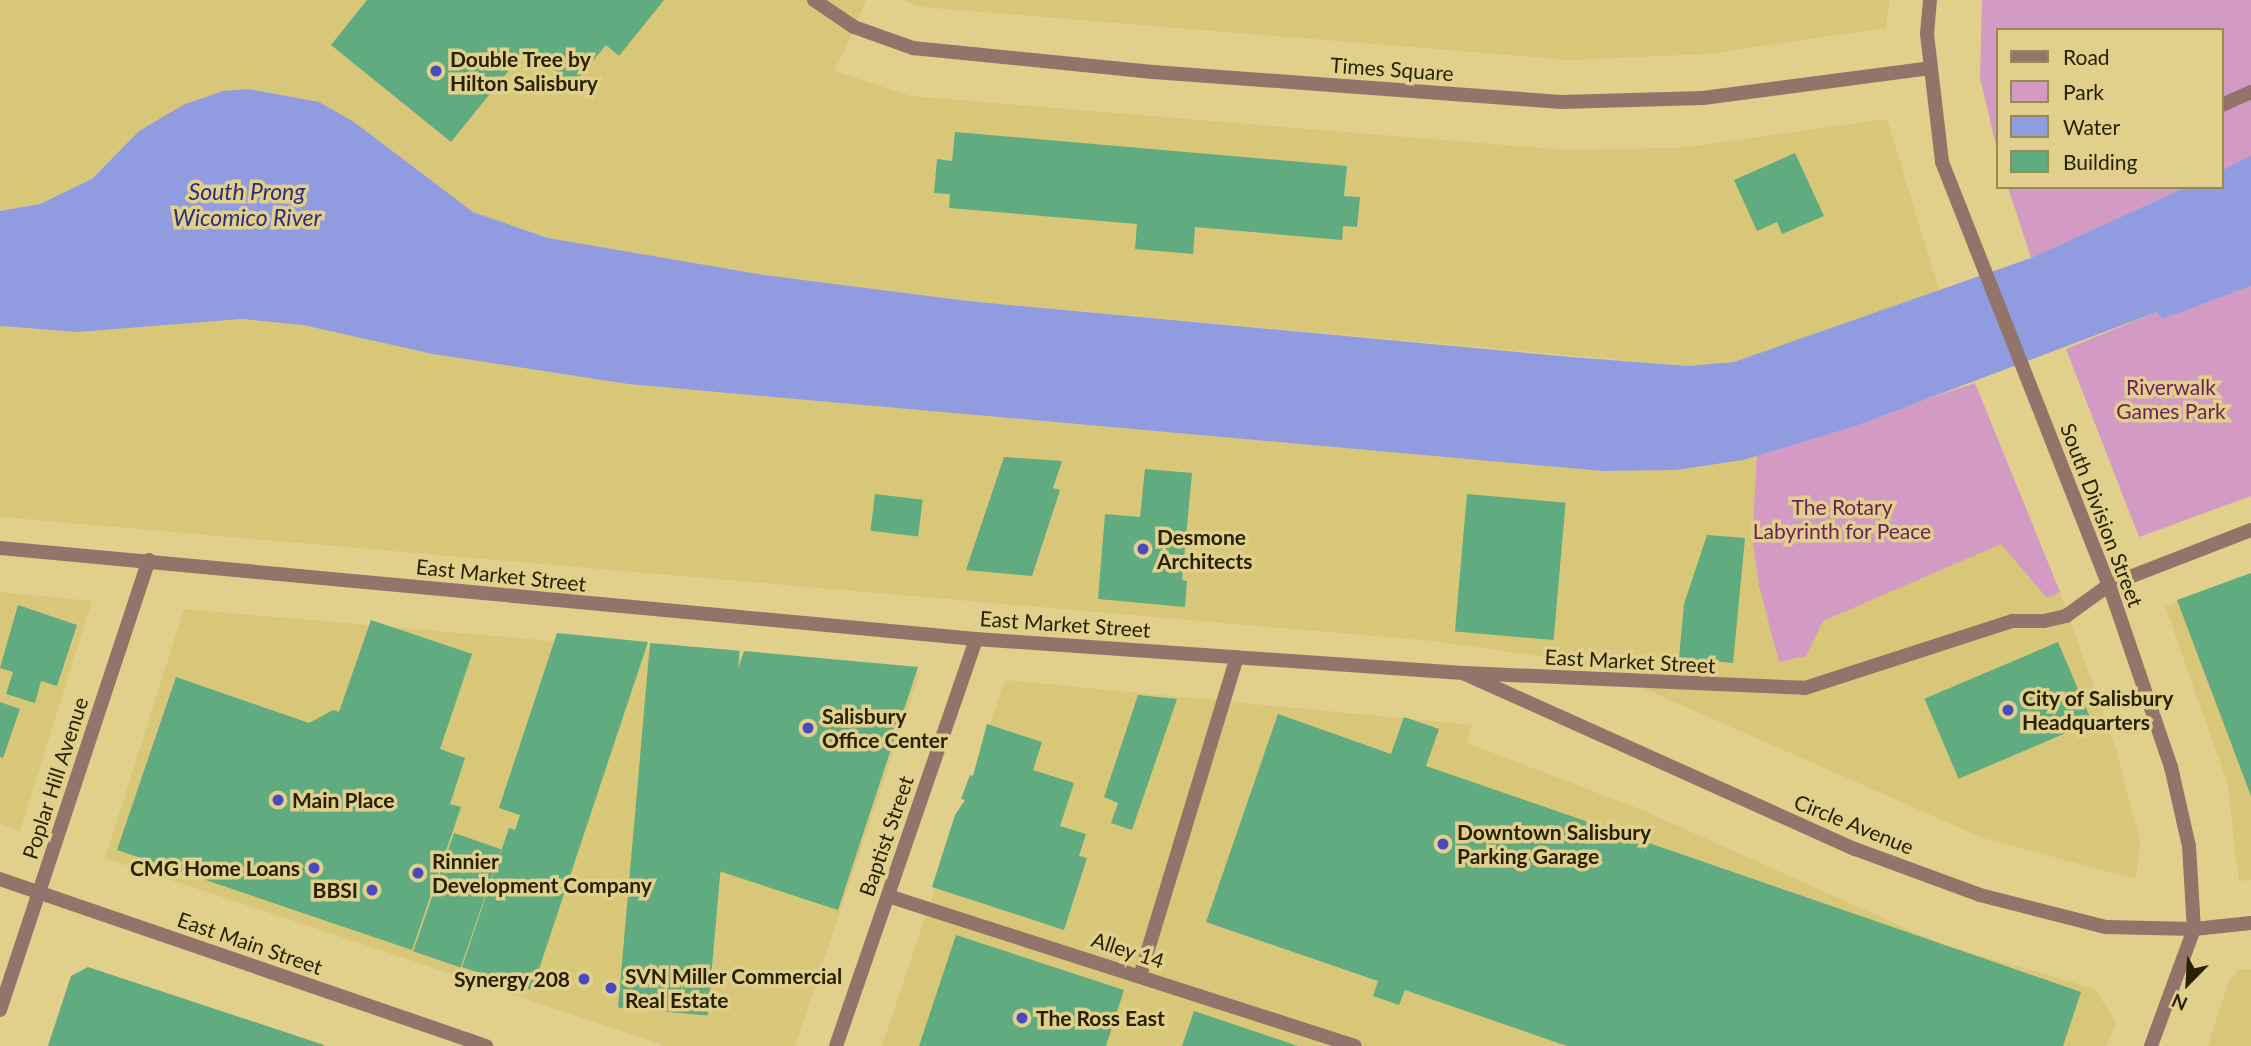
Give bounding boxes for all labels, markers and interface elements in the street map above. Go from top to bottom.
legend [1996,28,2223,189]
text: Road [2063,44,2110,69]
place label: Double Tree by Hilton Salisbury [450,46,598,96]
street label: Times Square [1329,52,1455,86]
marker: Double Tree by Hilton Salisbury [428,63,444,79]
text: Park [2063,79,2104,104]
text: Water [2063,114,2120,139]
text: Building [2063,149,2138,174]
water label: South Prong Wicomico River [173,177,321,231]
park label: Riverwalk Games Park [2116,374,2226,424]
street label: South Division Street [2055,420,2149,610]
park label: The Rotary Labyrinth for Peace [1753,494,1931,544]
place label: Desmone Architects [1157,524,1252,574]
marker: Desmone Architects [1135,541,1151,557]
street label: East Market Street [415,554,587,596]
street label: East Market Street [979,605,1151,643]
street label: East Market Street [1544,644,1716,678]
place label: City of Salisbury Headquarters [2022,685,2174,735]
street label: Poplar Hill Avenue [17,693,93,863]
marker: City of Salisbury Headquarters [2000,702,2016,718]
place label: Salisbury Office Center [822,703,948,753]
marker: Salisbury Office Center [800,720,816,736]
street label: Baptist Street [854,772,918,900]
place label: Main Place [292,787,395,813]
street label: Circle Avenue [1790,788,1918,860]
marker: Main Place [270,792,286,808]
place label: Downtown Salisbury Parking Garage [1457,819,1651,869]
marker: Downtown Salisbury Parking Garage [1435,836,1451,852]
place label: Rinnier Development Company [432,848,652,898]
place label: CMG Home Loans [130,855,300,881]
marker: CMG Home Loans [306,860,322,876]
marker: Rinnier Development Company [410,865,426,881]
place label: BBSI [313,877,358,903]
marker: BBSI [364,882,380,898]
street label: East Main Street [174,906,326,980]
street label: Alley 14 [1088,926,1168,974]
north arrow [2153,948,2223,1018]
place label: SVN Miller Commercial Real Estate [625,963,843,1013]
place label: Synergy 208 [453,966,570,992]
marker: Synergy 208 [576,971,592,987]
marker: SVN Miller Commercial Real Estate [603,980,619,996]
text: N [2168,989,2191,1016]
place label: The Ross East [1036,1005,1165,1031]
marker: The Ross East [1014,1010,1030,1026]

